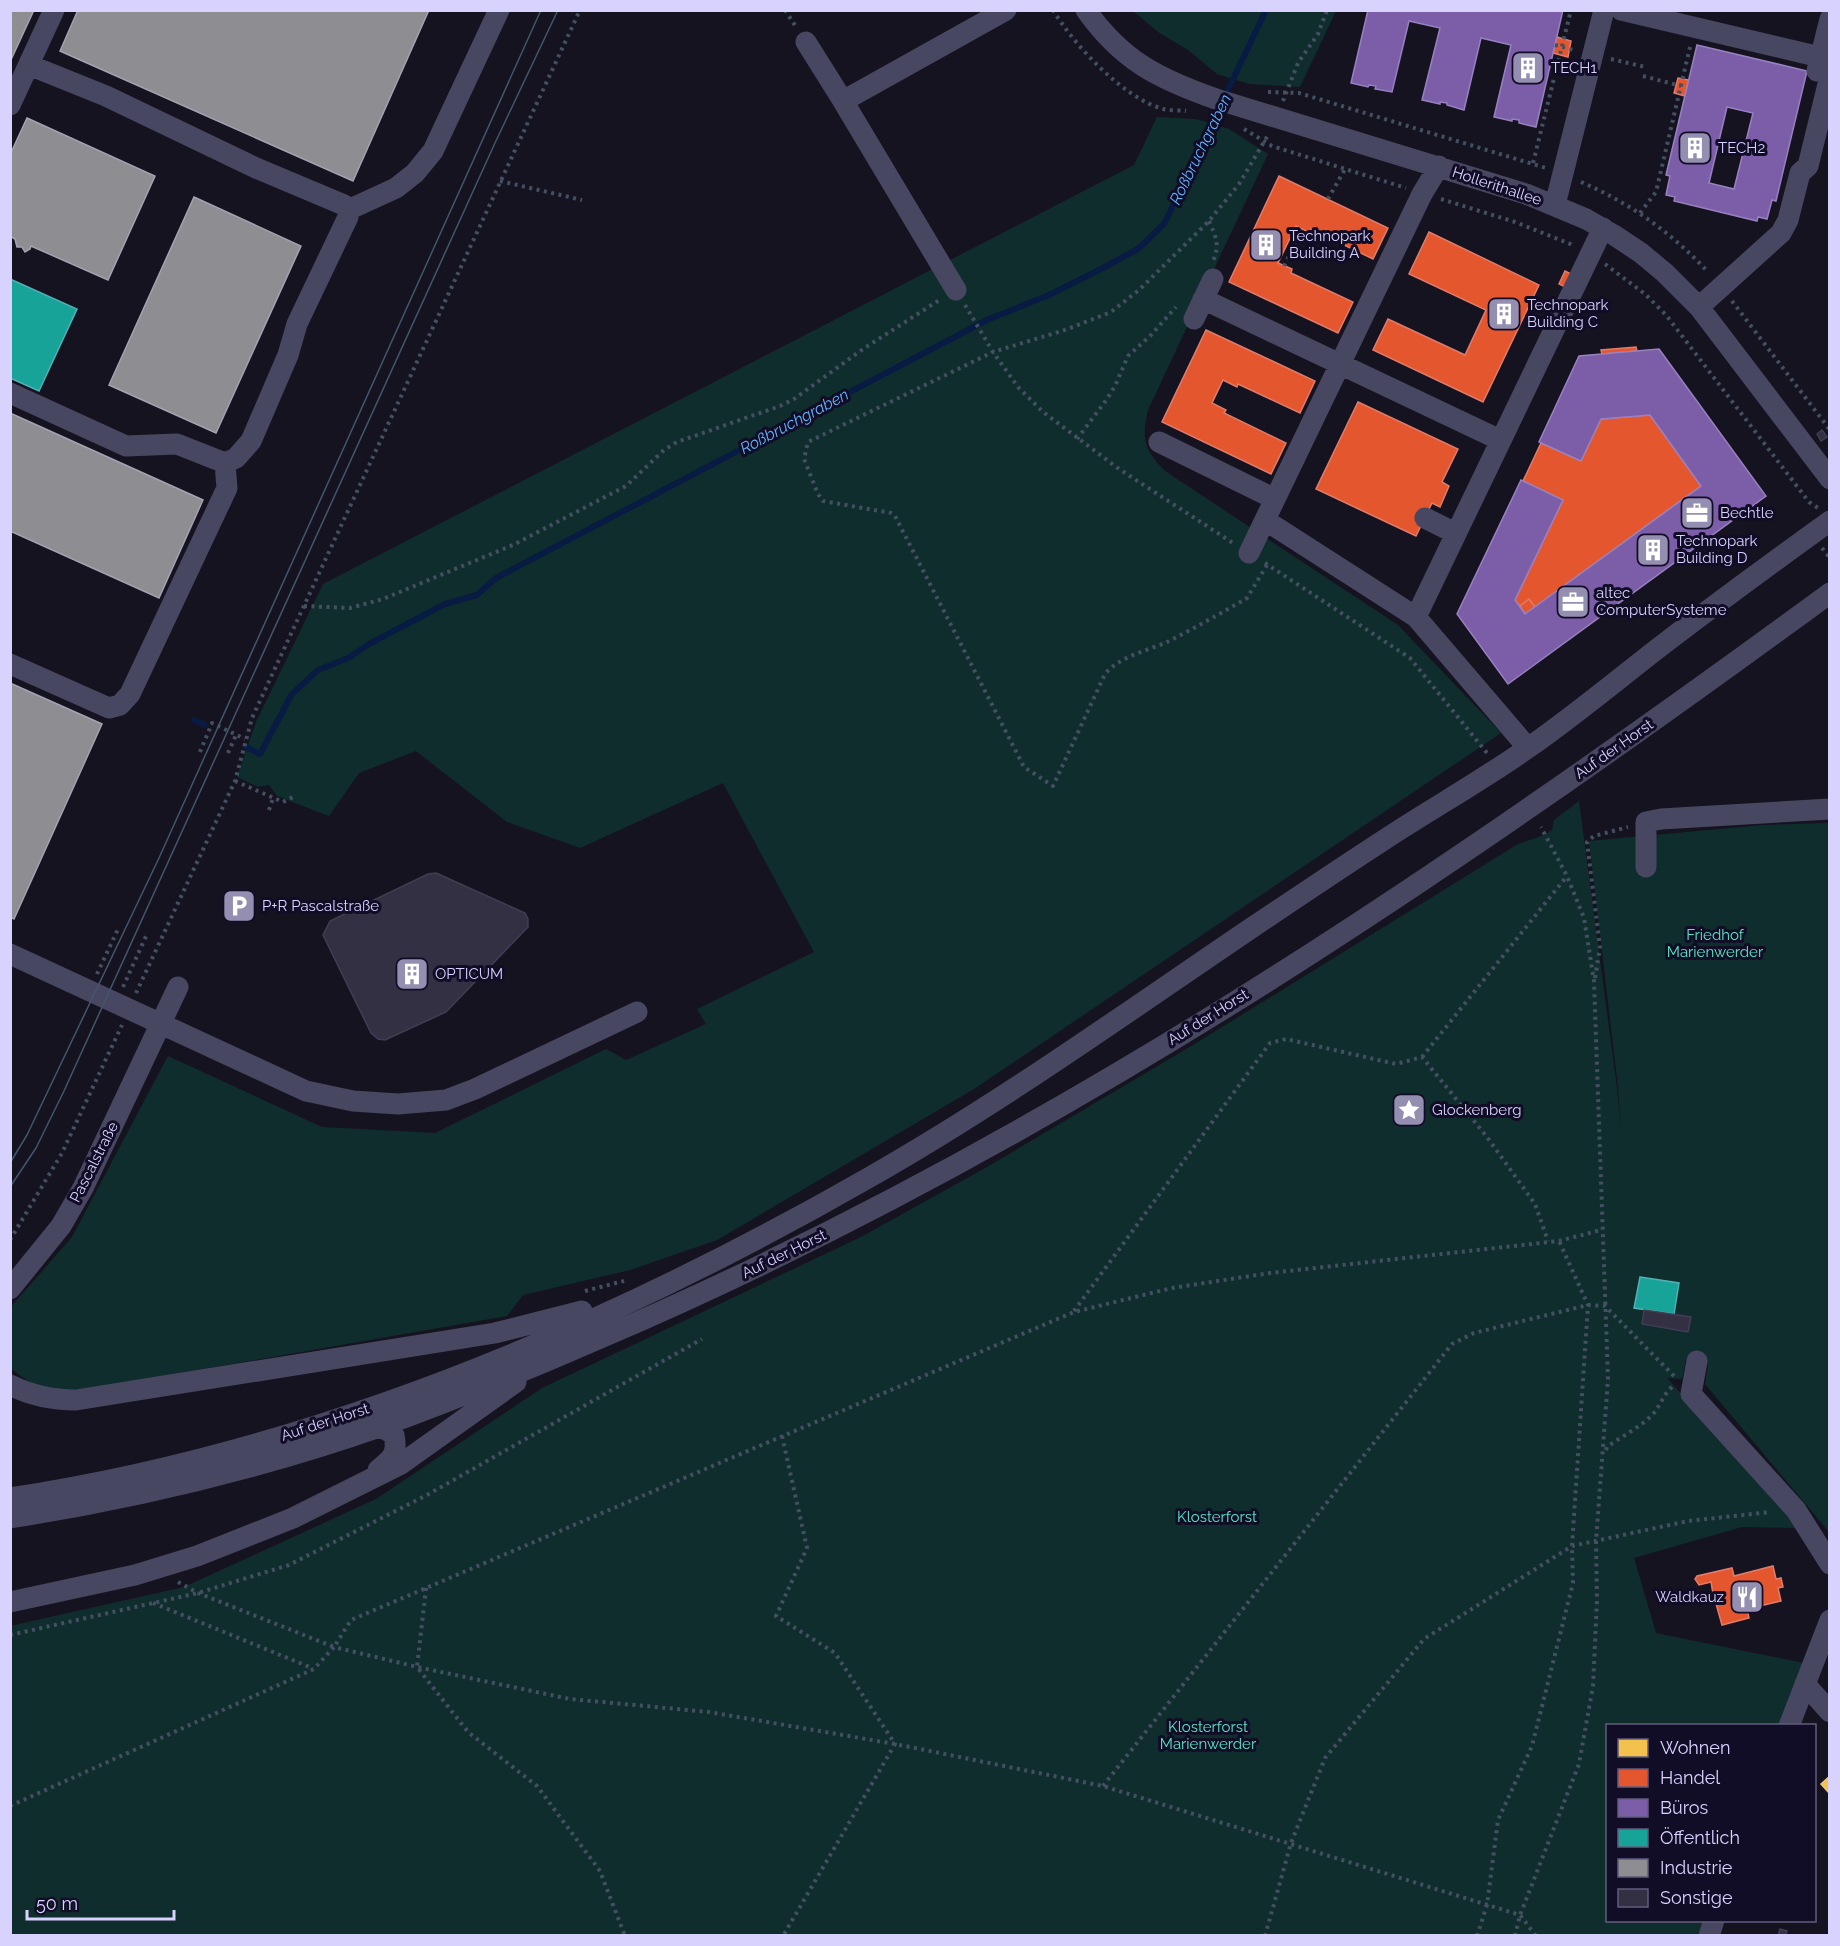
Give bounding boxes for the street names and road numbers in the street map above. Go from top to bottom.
street label: Hollerithallee [1450,163,1544,209]
street label: Auf der Horst [1571,715,1657,783]
street label: Auf der Horst [1164,985,1252,1049]
street label: Pascalstraße [66,1119,122,1205]
street label: Auf der Horst [739,1226,829,1282]
street label: Auf der Horst [279,1399,371,1445]

